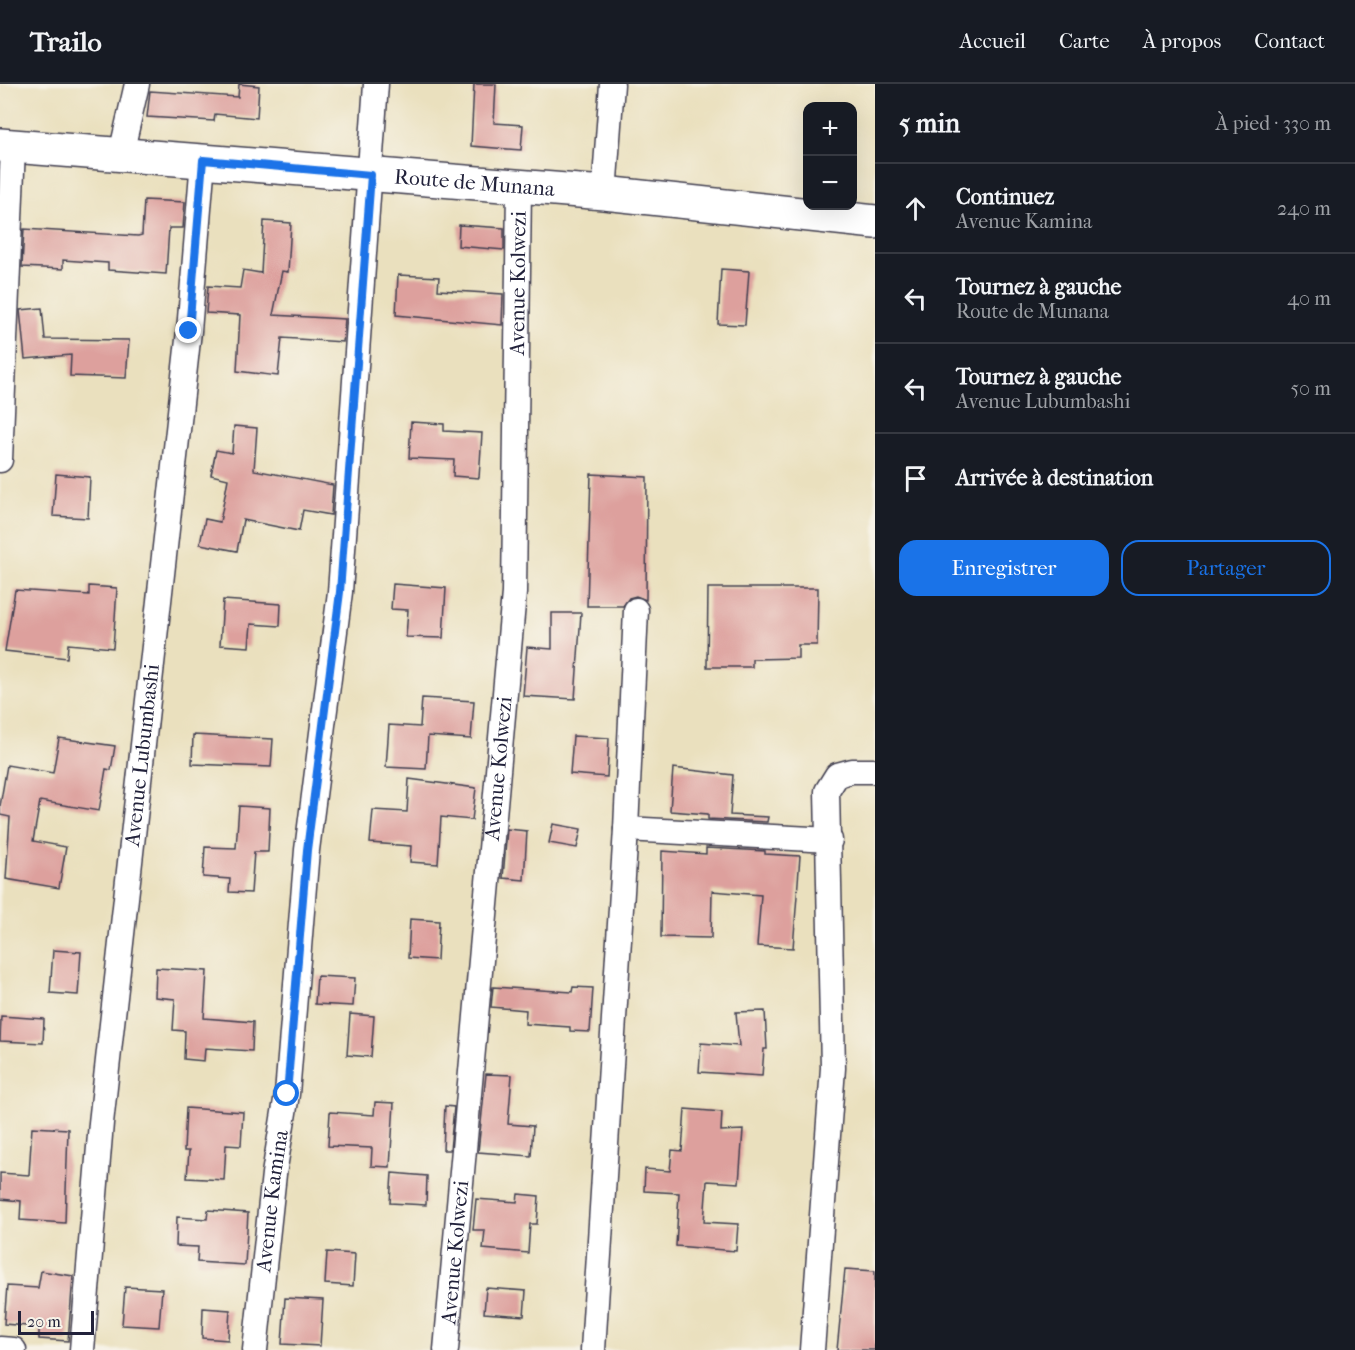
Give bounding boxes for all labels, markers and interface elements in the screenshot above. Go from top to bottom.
text: Trailo [30,25,102,58]
text: Accueil [960,29,1026,53]
text: Carte [1059,29,1110,53]
text: À propos [1143,29,1221,53]
text: Contact [1254,29,1325,53]
map controls [803,102,857,210]
button: + [803,102,857,156]
text: 5 min [899,108,960,139]
text: À pied · 330 m [1215,112,1331,135]
button: − [803,156,857,210]
street label: Route de Munana [393,164,556,201]
text: Continuez [956,184,1054,210]
icon: ahead [899,192,932,225]
text: 240 m [1277,197,1331,220]
text: Avenue Kamina [956,210,1092,233]
street label: Avenue Kolwezi [505,211,531,356]
text: Tournez à gauche [956,274,1121,300]
icon: left [899,282,932,315]
text: 40 m [1287,287,1331,310]
text: Route de Munana [956,300,1109,323]
route end [175,317,201,343]
text: Tournez à gauche [956,364,1121,390]
icon: left [899,372,932,405]
text: 50 m [1290,377,1331,400]
text: Avenue Lubumbashi [956,390,1130,413]
icon: arrive [899,462,932,495]
text: Arrivée à destination [956,465,1153,491]
button: Enregistrer [899,540,1109,596]
button: Partager [1121,540,1331,596]
street label: Avenue Lubumbashi [120,663,164,848]
street label: Avenue Kolwezi [480,695,517,842]
route start [273,1080,299,1106]
street label: Avenue Kamina [251,1128,293,1274]
street label: Avenue Kolwezi [436,1179,473,1326]
scale bar [18,1308,94,1336]
text: 20 m [27,1312,61,1331]

